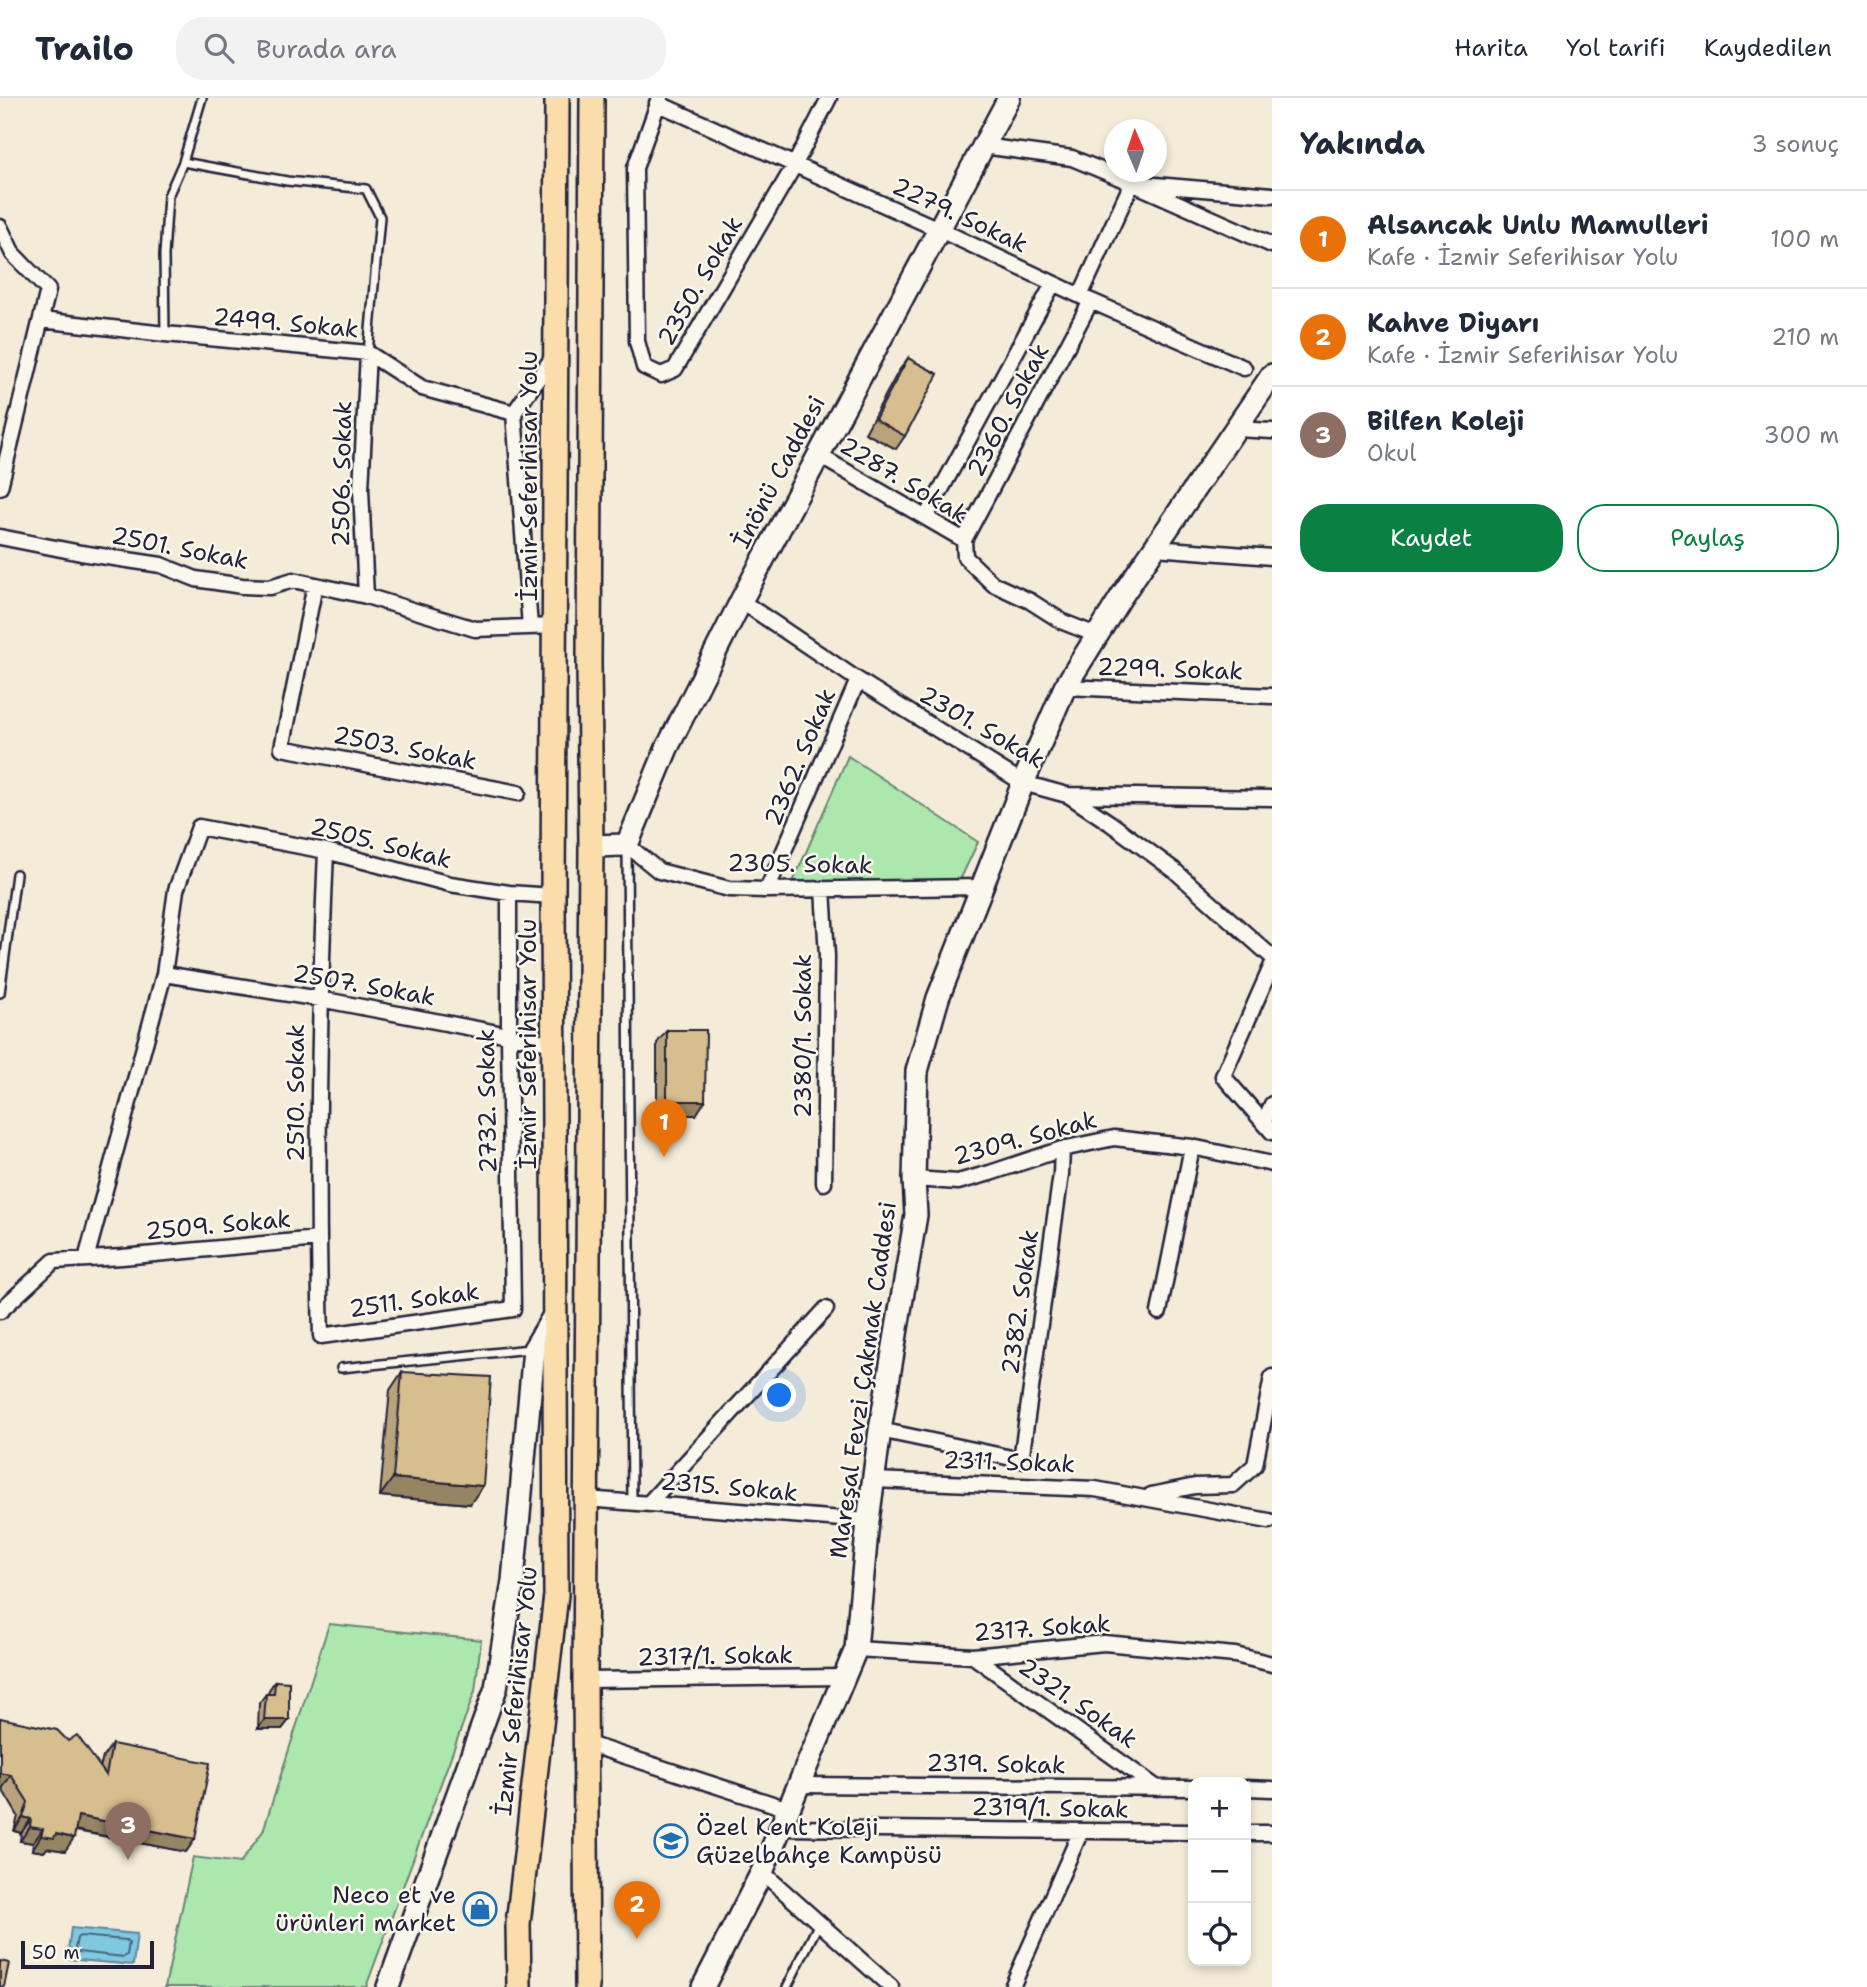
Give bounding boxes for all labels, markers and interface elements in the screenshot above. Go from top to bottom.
search box [176,17,666,80]
text: Trailo [35,26,134,71]
icon: search [200,29,238,67]
text: Burada ara [256,31,397,66]
text: Harita [1454,32,1528,64]
text: Yol tarifi [1566,32,1666,64]
text: Kaydedilen [1704,32,1832,64]
north arrow [1104,119,1167,182]
text: Yakında [1300,123,1425,164]
text: 3 sonuç [1752,129,1839,159]
street label: 2279. Sokak [887,170,1033,260]
text: Alsancak Unlu Mamulleri [1367,207,1709,242]
street label: 2350. Sokak [650,210,750,352]
text: 1 [1318,224,1328,254]
text: 100 m [1770,224,1839,254]
text: Kafe · İzmir Seferihisar Yolu [1367,242,1678,272]
street label: 2499. Sokak [212,301,360,345]
text: Kahve Diyarı [1367,305,1540,340]
text: 2 [1315,322,1331,352]
text: 210 m [1771,322,1839,352]
street label: 2360. Sokak [960,338,1056,482]
text: Kafe · İzmir Seferihisar Yolu [1367,340,1678,370]
street label: İzmir Seferihisar Yolu [513,351,545,601]
street label: İnönü Caddesi [725,390,833,554]
street label: 2506. Sokak [325,401,359,547]
text: Bilfen Koleji [1367,403,1525,438]
text: 3 [1315,420,1331,450]
text: 300 m [1764,420,1839,450]
street label: 2287. Sokak [834,429,974,531]
text: Okul [1367,438,1417,468]
button: Kaydet [1300,504,1563,572]
button: Paylaş [1577,504,1839,572]
street label: 2501. Sokak [109,519,251,577]
street label: 2299. Sokak [1096,650,1244,688]
street label: 2301. Sokak [913,678,1051,776]
street label: 2362. Sokak [757,683,843,831]
street label: 2503. Sokak [331,718,479,778]
street label: 2505. Sokak [307,810,455,876]
street label: 2305. Sokak [727,847,873,881]
street label: İzmir Seferihisar Yolu [512,919,544,1169]
street label: 2380/1. Sokak [787,954,819,1118]
street label: 2507. Sokak [290,957,438,1013]
street label: 2510. Sokak [280,1024,312,1162]
street label: 2732. Sokak [470,1028,504,1174]
pin: 1 [641,1099,687,1157]
street label: 2309. Sokak [950,1103,1100,1173]
street label: Mareşal Fevzi Çakmak Caddesi [822,1199,904,1561]
street label: 2509. Sokak [144,1203,292,1247]
street label: 2382. Sokak [994,1227,1046,1377]
street label: 2511. Sokak [347,1275,481,1325]
your location [762,1378,796,1412]
street label: 2311. Sokak [942,1444,1076,1480]
street label: 2315. Sokak [659,1465,799,1509]
street label: İzmir Seferihisar Yolu [487,1565,545,1817]
street label: 2317. Sokak [972,1607,1112,1649]
street label: 2317/1. Sokak [637,1639,793,1673]
street label: 2321. Sokak [1012,1650,1144,1756]
street label: 2319. Sokak [926,1747,1066,1781]
map controls [1188,1777,1251,1966]
button: + [1188,1777,1251,1840]
street label: 2319/1. Sokak [971,1791,1129,1825]
pin: 3 [105,1802,151,1860]
place label: Özel Kent Koleji Güzelbahçe Kampüsü [696,1811,942,1871]
school or university icon: Özel Kent Koleji Güzelbahçe Kampüsü [652,1822,690,1860]
button: − [1188,1840,1251,1903]
place label: Neco et ve ürünleri market [275,1879,456,1939]
pin: 2 [614,1881,660,1939]
shop icon: Neco et ve ürünleri market [461,1890,499,1928]
button: locate [1188,1903,1251,1966]
scale bar [21,1938,154,1970]
text: 50 m [32,1940,80,1965]

